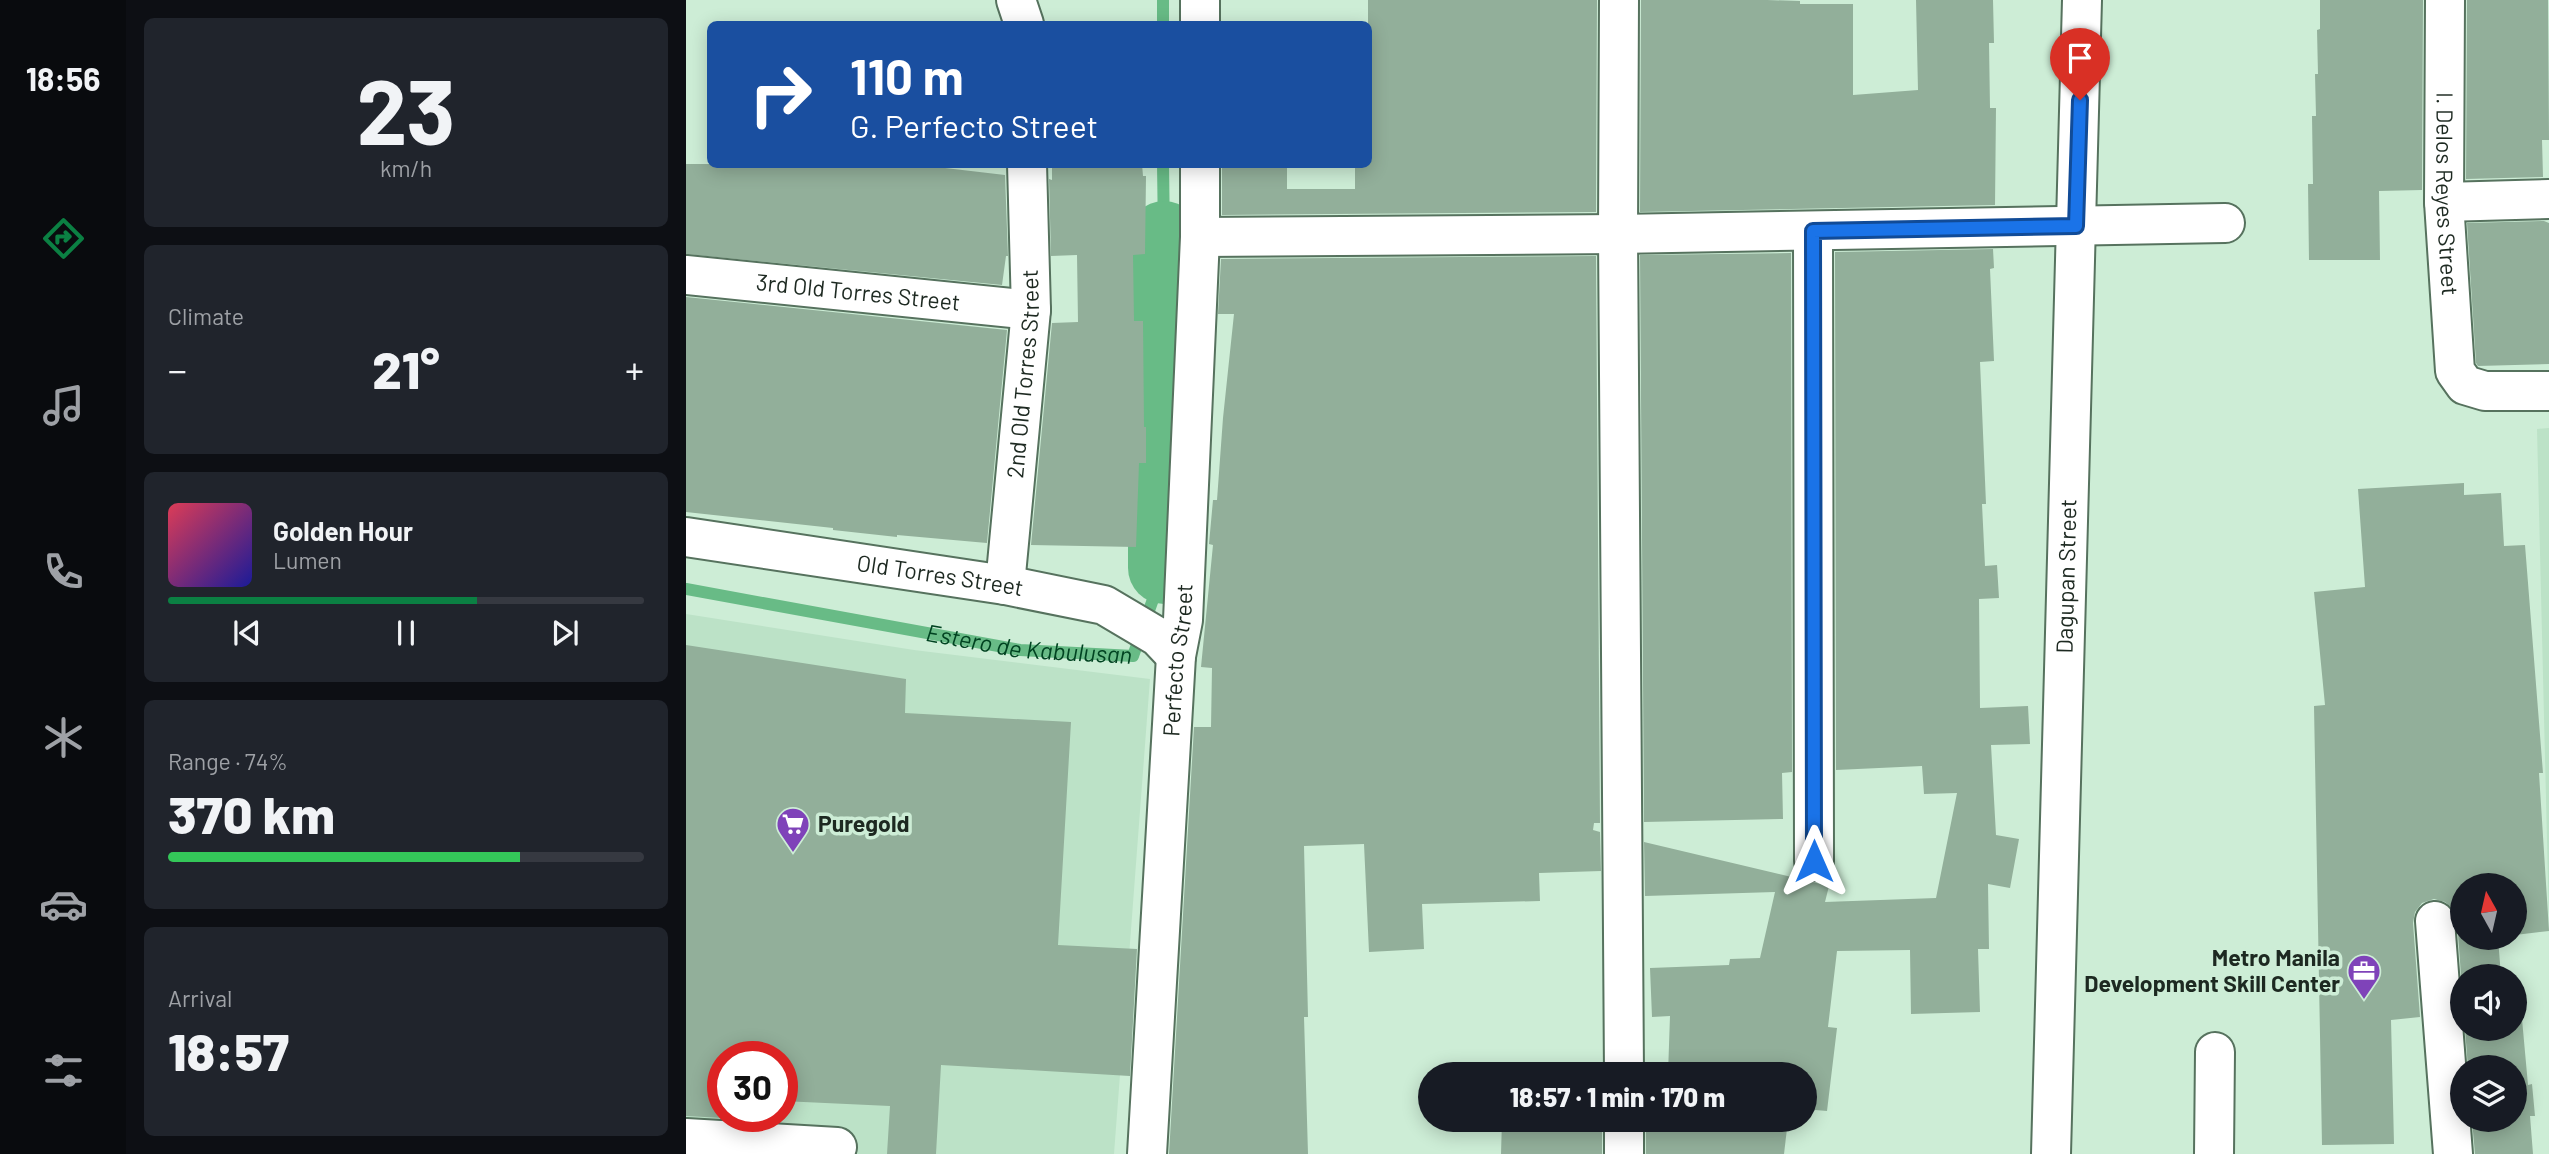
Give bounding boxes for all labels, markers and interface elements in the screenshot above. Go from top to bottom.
pin [2050,28,2110,100]
icon: arrive [2061,39,2099,77]
text: 110 m [850,46,964,105]
icon: right [735,49,826,140]
text: 23 [357,54,455,163]
text: 18:56 [26,59,100,97]
street label: I. Delos Reyes Street [2431,92,2465,297]
text: G. Perfecto Street [850,106,1098,144]
text: km/h [380,154,432,182]
icon: directions [39,214,88,263]
street label: 3rd Old Torres Street [755,267,962,316]
street label: 2nd Old Torres Street [1000,269,1044,480]
text: Climate [168,302,244,330]
text: 21° [372,337,440,399]
text: − [168,346,187,392]
text: + [625,346,644,392]
icon: music [39,381,88,430]
street label: Dagupan Street [2049,498,2082,654]
text: Golden Hour [273,515,413,546]
text: Lumen [273,546,342,574]
icon: phone [39,547,88,596]
street label: Old Torres Street [855,548,1026,601]
street label: Perfecto Street [1156,583,1198,737]
icon: previous [228,614,266,652]
icon: pause [387,614,425,652]
icon: next [546,614,584,652]
water label: Estero de Kabulusan [924,617,1133,669]
icon: climate [39,713,88,762]
text: Range · 74% [168,747,288,775]
text: 370 km [168,782,335,844]
supermarket icon: Puregold [774,805,812,854]
place label: Puregold [818,809,910,837]
position arrow [1777,824,1851,898]
north arrow [2450,873,2527,950]
map controls [2450,873,2527,1132]
icon: car [39,880,88,929]
place label: Metro Manila Development Skill Center [2084,943,2340,997]
office icon: Metro Manila Development Skill Center [2345,952,2383,1001]
button: sound [2450,964,2527,1041]
text: Arrival [168,984,232,1012]
text: 18:57 [168,1019,289,1081]
speed limit sign: 30 [707,1041,798,1132]
icon: filters [39,1046,88,1095]
button: layers [2450,1055,2527,1132]
text: 18:57 · 1 min · 170 m [1510,1081,1725,1112]

